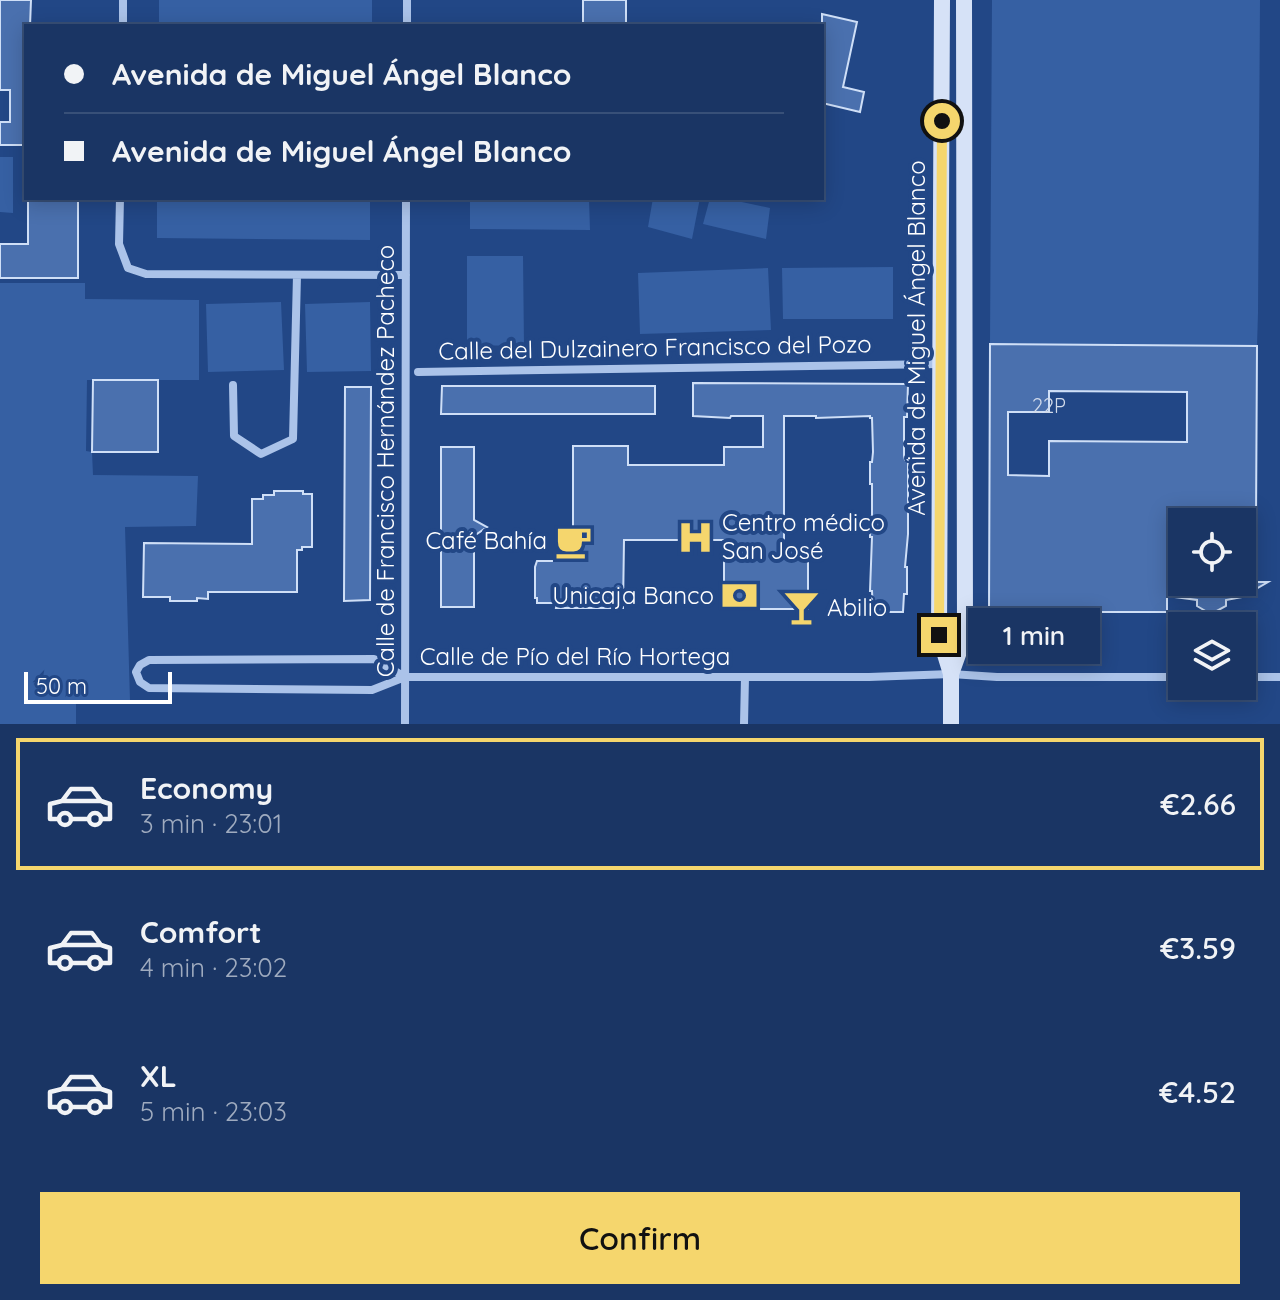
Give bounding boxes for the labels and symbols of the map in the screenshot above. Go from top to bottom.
route start [924,103,960,139]
street label: Avenida de Miguel Ángel Blanco [901,160,931,516]
street label: Calle de Francisco Hernández Pacheco [370,245,400,677]
street label: Calle del Dulzainero Francisco del Pozo [438,328,872,366]
house number: 22P [1032,393,1066,418]
place label: Centro médico San José [722,507,885,565]
hospital icon: Centro médico San José [677,518,715,556]
cafe icon: Café Bahía [554,522,592,560]
place label: Café Bahía [425,525,547,555]
bank icon: Unicaja Banco [721,577,759,615]
place label: Unicaja Banco [552,580,714,610]
bar icon: Abilio [782,589,820,627]
place label: Abilio [827,592,887,622]
callout: 1 min [967,607,1099,663]
route end [921,617,957,653]
street label: Calle de Pío del Río Hortega [420,641,730,671]
scale bar [24,668,172,704]

